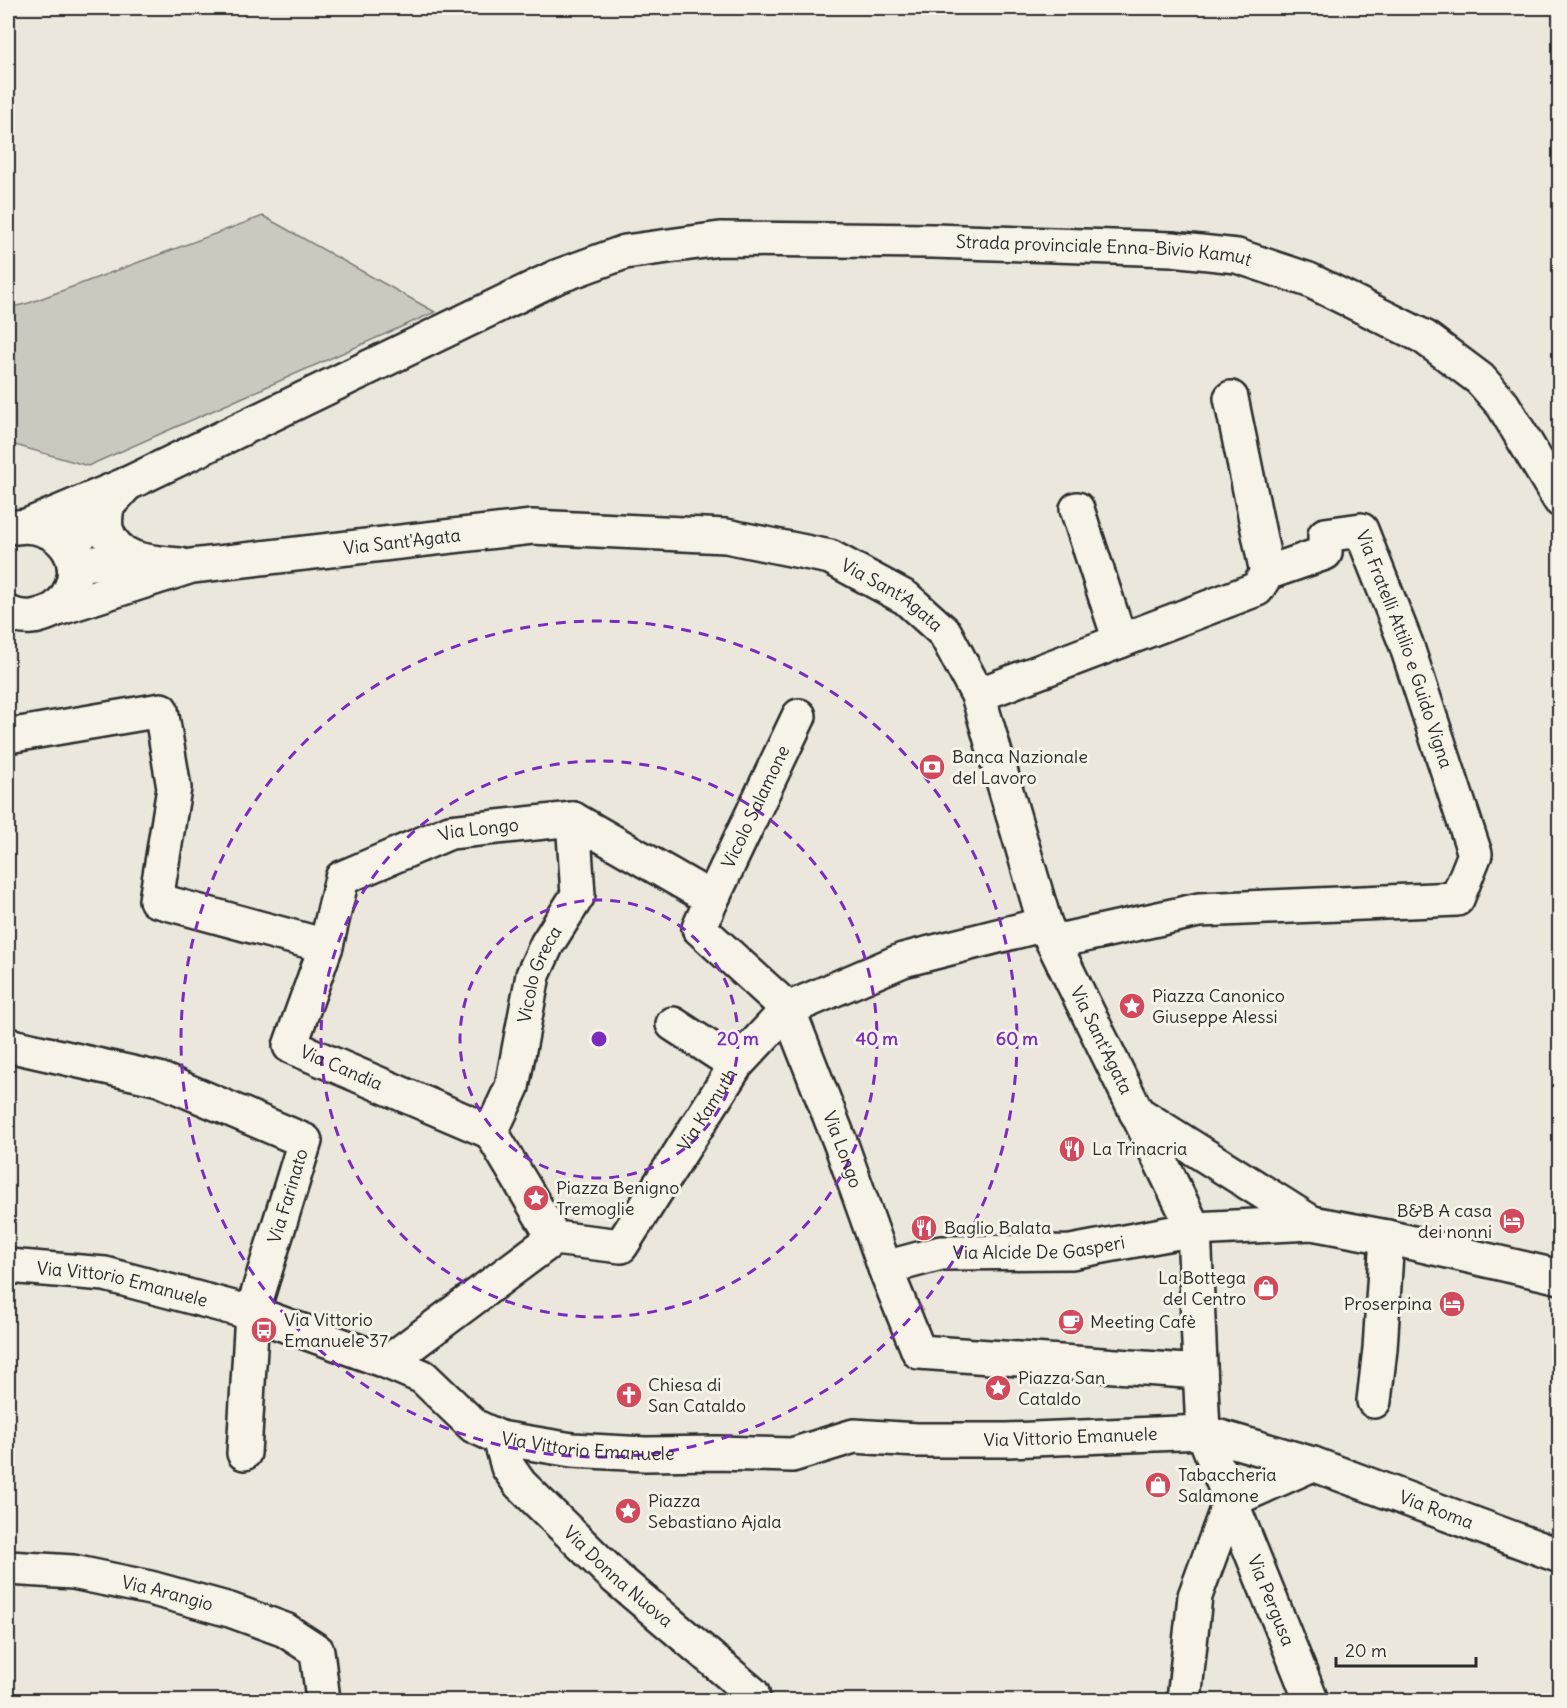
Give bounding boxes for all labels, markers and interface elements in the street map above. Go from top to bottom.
street label: Strada provinciale Enna-Bivio Kamut [956,230,1255,271]
street label: Via Sant'Agata [342,523,462,560]
street label: Via Fratelli Attilio e Guido Vigna [1351,527,1458,771]
street label: Via Sant'Agata [837,553,948,636]
street label: Vicolo Salamone [716,741,794,872]
place label: Banca Nazionale del Lavoro [952,745,1088,789]
bank icon: Banca Nazionale del Lavoro [917,752,947,782]
street label: Via Longo [435,813,520,846]
street label: Vicolo Greca [512,921,567,1025]
street label: Via Sant'Agata [1066,982,1138,1098]
place label: Piazza Canonico Giuseppe Alessi [1152,984,1285,1028]
place icon: Piazza Canonico Giuseppe Alessi [1117,991,1147,1021]
text: 20 m [717,1027,759,1050]
text: 40 m [856,1027,898,1050]
text: 60 m [996,1027,1038,1050]
centre of rings [589,1029,609,1049]
street label: Via Candia [297,1040,386,1095]
street label: Via Kamuth [672,1064,742,1155]
street label: Via Longo [818,1108,868,1191]
restaurant icon: La Trinacria [1057,1134,1087,1164]
place label: La Trinacria [1092,1137,1187,1160]
street label: Via Farinato [262,1146,313,1246]
place label: Piazza Benigno Tremoglie [556,1176,679,1220]
place icon: Piazza Benigno Tremoglie [521,1183,551,1213]
place label: B&B A casa dei nonni [1397,1199,1492,1243]
hotel icon: B&B A casa dei nonni [1497,1206,1527,1236]
restaurant icon: Baglio Balata [909,1213,939,1243]
place label: Baglio Balata [944,1216,1051,1239]
street label: Via Alcide De Gasperi [953,1230,1127,1264]
street label: Via Vittorio Emanuele [36,1256,210,1312]
place label: La Bottega del Centro [1158,1266,1246,1310]
shop icon: La Bottega del Centro [1251,1273,1281,1303]
hotel icon: Proserpina [1437,1289,1467,1319]
place label: Proserpina [1344,1292,1432,1315]
cafe icon: Meeting Cafè [1056,1307,1086,1337]
place label: Via Vittorio Emanuele 37 [284,1308,388,1352]
place label: Meeting Cafè [1090,1310,1196,1333]
bus stop icon: Via Vittorio Emanuele 37 [249,1315,279,1345]
place label: Piazza San Cataldo [1018,1366,1105,1410]
place label: Chiesa di San Cataldo [648,1373,746,1417]
place icon: Piazza San Cataldo [983,1373,1013,1403]
church icon: Chiesa di San Cataldo [614,1380,644,1410]
street label: Via Vittorio Emanuele [983,1422,1158,1451]
street label: Via Vittorio Emanuele [500,1426,675,1465]
place label: Tabaccheria Salamone [1178,1463,1277,1507]
shop icon: Tabaccheria Salamone [1143,1470,1173,1500]
street label: Via Roma [1396,1485,1477,1534]
place label: Piazza Sebastiano Ajala [648,1489,781,1533]
place icon: Piazza Sebastiano Ajala [613,1496,643,1526]
street label: Via Donna Nuova [559,1521,678,1632]
street label: Via Pergusa [1243,1551,1300,1649]
street label: Via Arangio [120,1570,216,1616]
scale bar [1336,1630,1476,1668]
text: 20 m [1345,1639,1387,1662]

